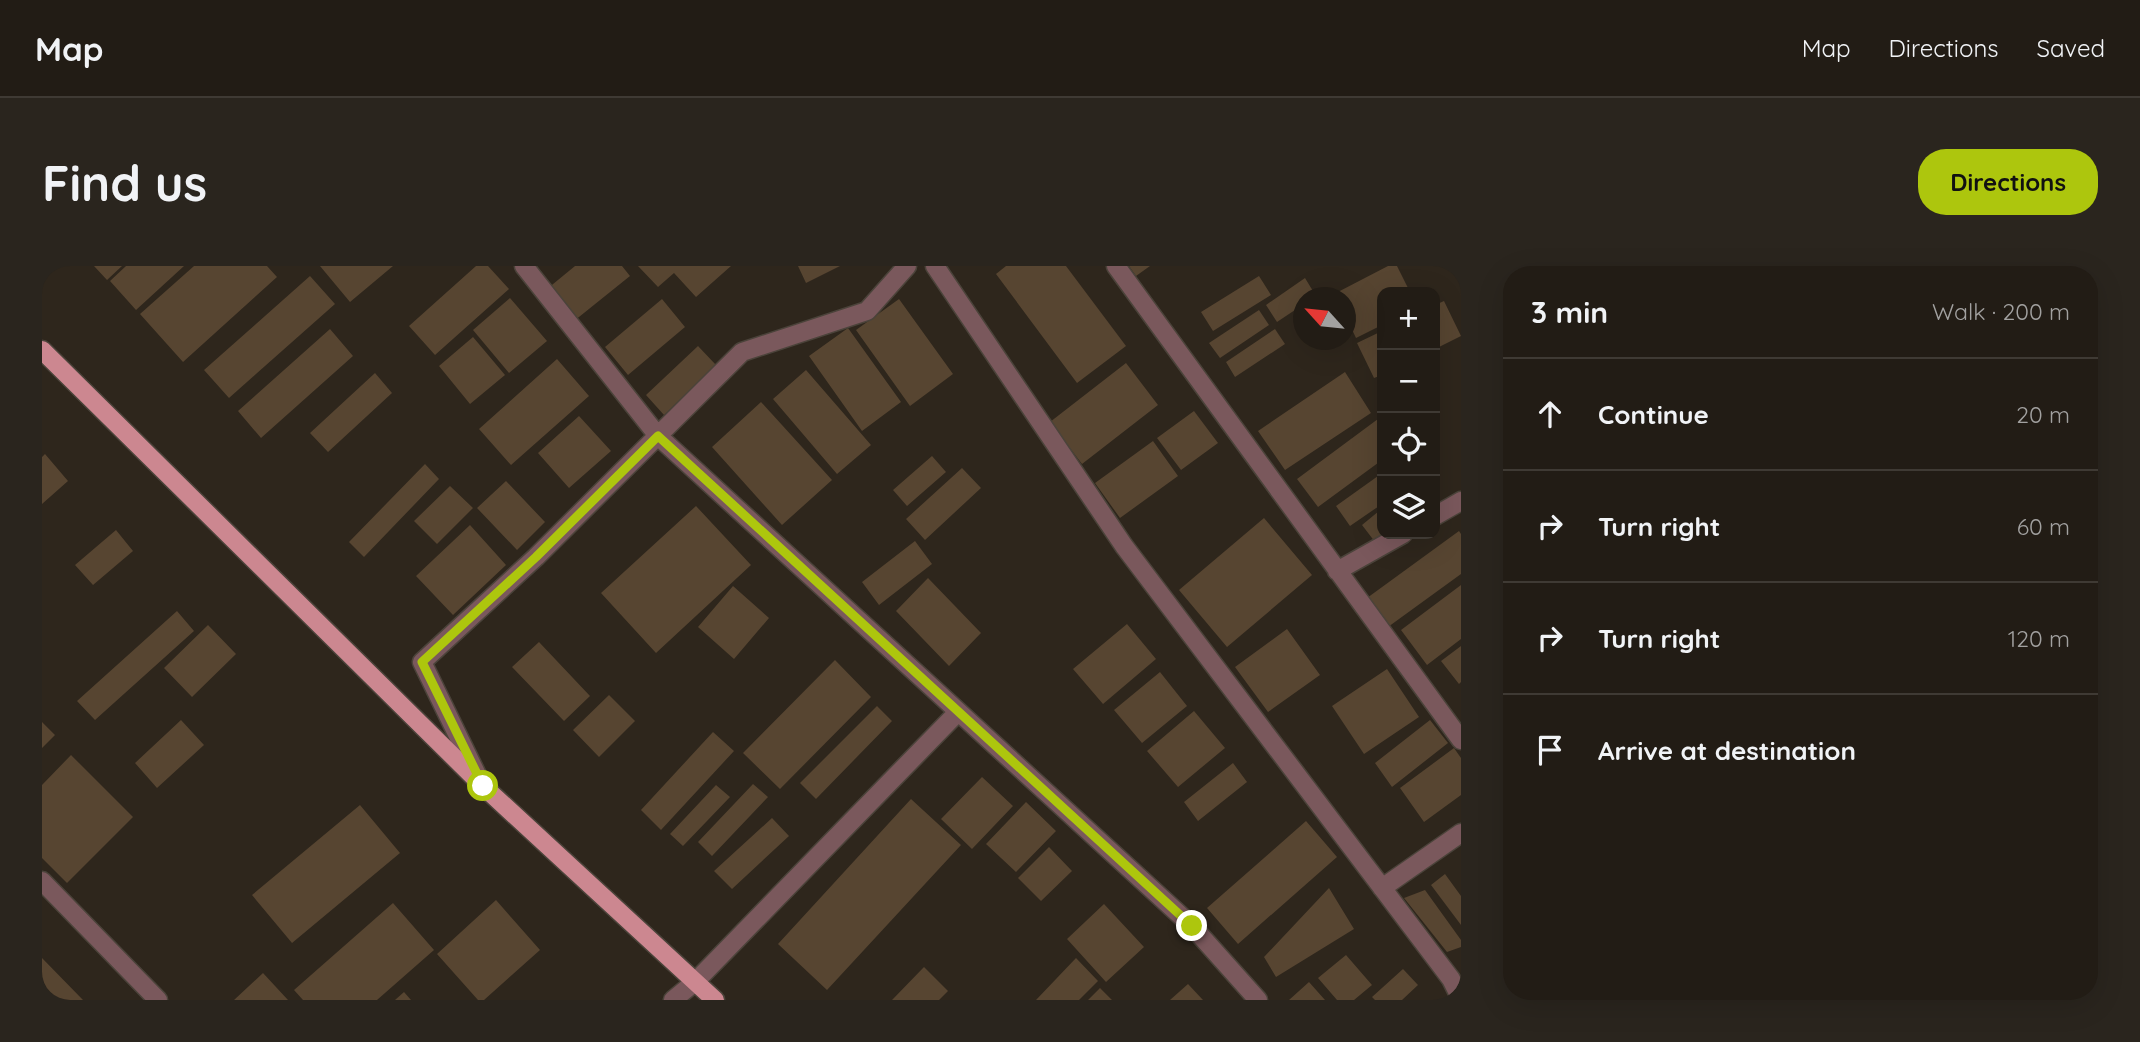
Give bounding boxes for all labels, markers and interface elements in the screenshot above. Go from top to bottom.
text: Map [35,28,103,69]
text: Map [1802,33,1851,63]
text: Directions [1889,33,1999,63]
text: Saved [2037,33,2105,63]
button: Directions [1918,149,2098,215]
text: Find us [42,152,207,213]
north arrow [1293,287,1356,350]
map controls [1377,287,1440,539]
button: + [1377,287,1440,350]
text: 3 min [1531,293,1608,331]
text: Walk · 200 m [1932,297,2070,326]
button: − [1377,350,1440,413]
icon: ahead [1531,395,1569,433]
text: Continue [1598,398,1709,431]
text: 20 m [2016,400,2070,429]
button: locate [1377,413,1440,476]
button: layers [1377,476,1440,539]
icon: right [1531,507,1569,545]
text: Turn right [1598,510,1720,543]
text: 60 m [2017,512,2070,541]
icon: right [1531,619,1569,657]
text: Turn right [1598,622,1720,655]
text: 120 m [2008,624,2070,653]
icon: arrive [1531,731,1569,769]
text: Arrive at destination [1598,734,1856,767]
route start [467,770,498,801]
route end [1176,910,1207,941]

